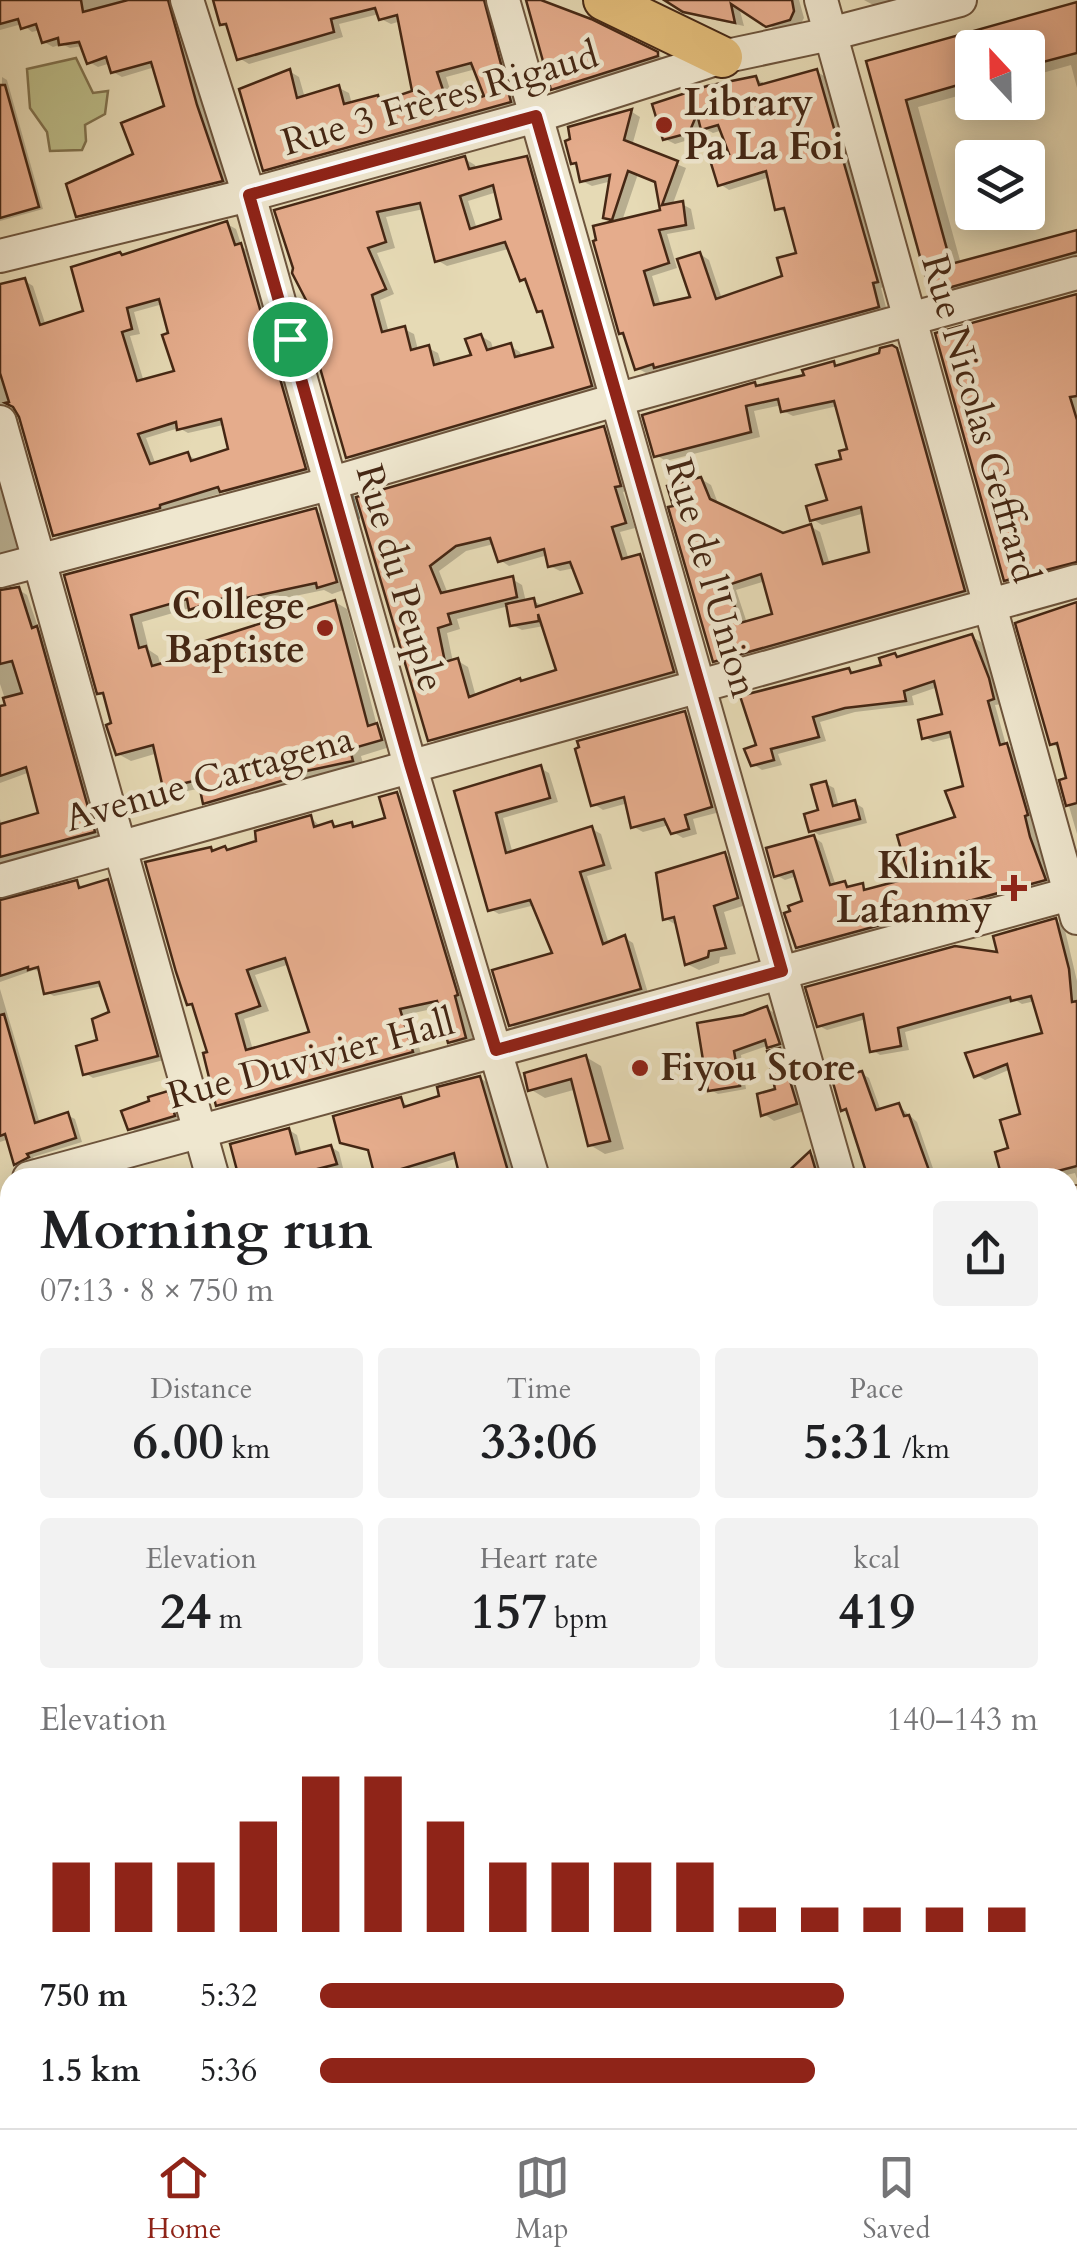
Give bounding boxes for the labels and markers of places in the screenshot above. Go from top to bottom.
place label: Library Pa La Foi [684,77,844,173]
marker: Library Pa La Foi [653,114,675,136]
pin [248,297,333,382]
place label: College Baptiste [165,580,305,676]
marker: College Baptiste [314,617,336,639]
place label: Klinik Lafanmy [836,840,992,936]
marker: Klinik Lafanmy [1001,875,1027,901]
place label: Fiyou Store [660,1042,856,1094]
marker: Fiyou Store [629,1057,651,1079]

